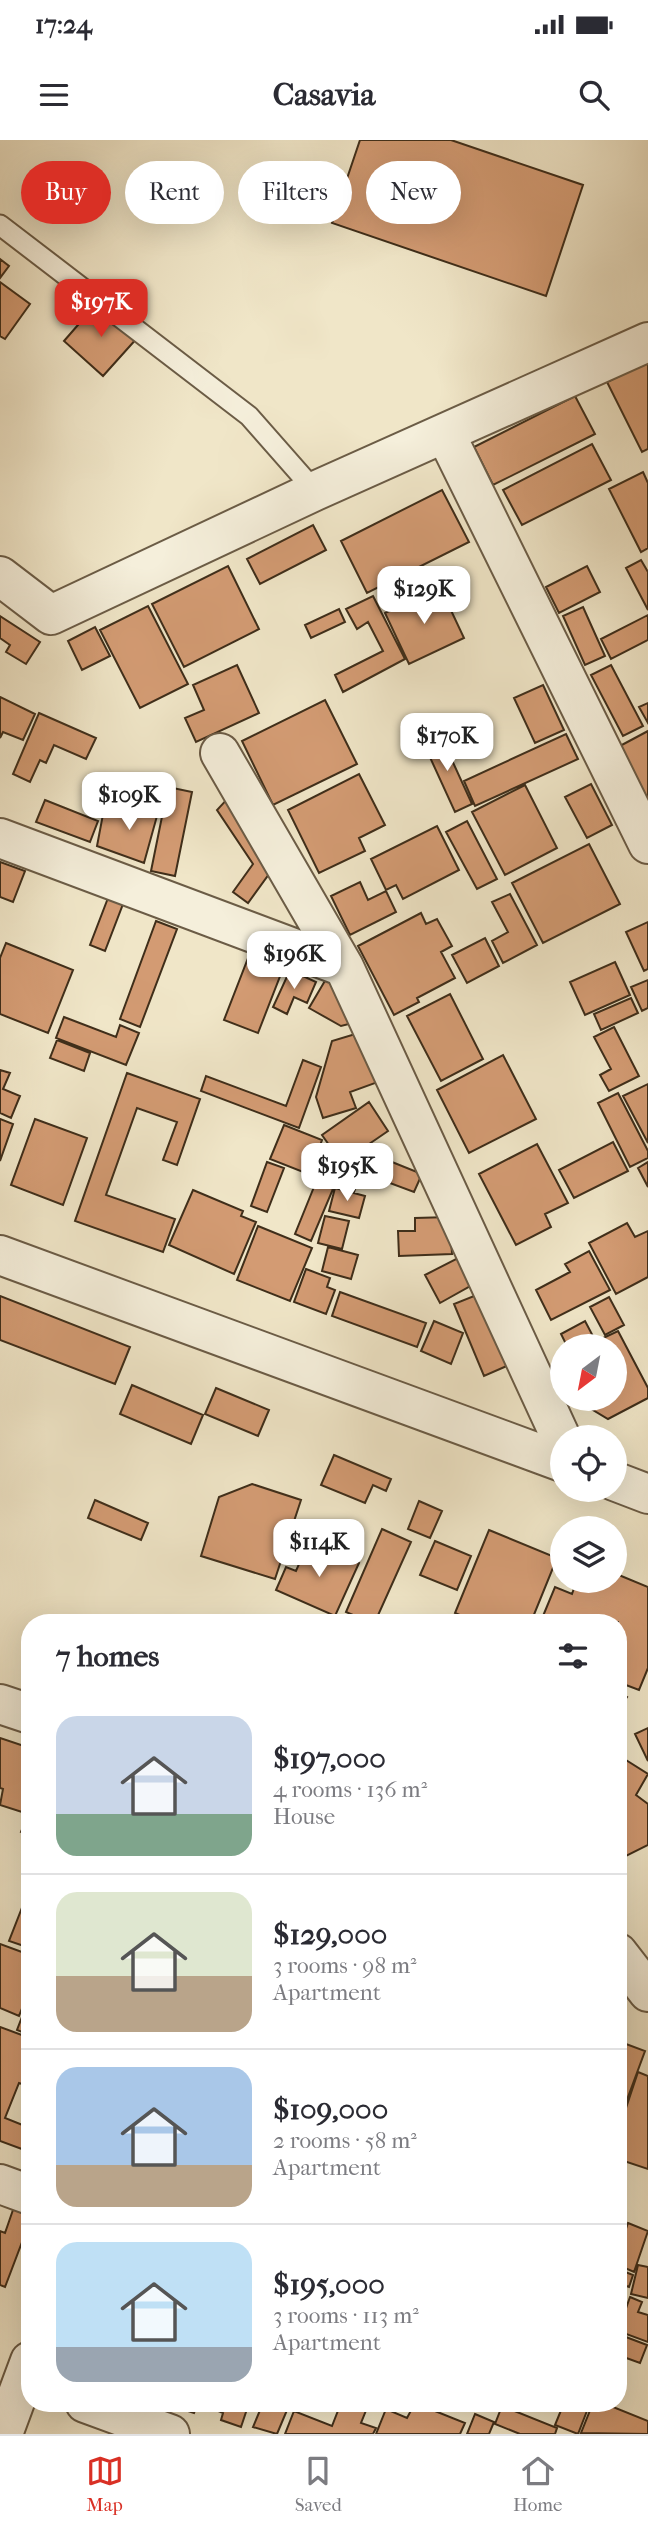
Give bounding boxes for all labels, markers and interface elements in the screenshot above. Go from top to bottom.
text: 17:24 [35,9,92,40]
icon: menu [35,76,73,114]
text: Casavia [273,76,375,113]
icon: search [575,76,613,114]
chip: Buy [21,161,111,224]
chip: Rent [125,161,224,224]
chip: Filters [238,161,352,224]
chip: New [366,161,461,224]
pin: $197K [52,280,150,339]
text: $197K [71,288,131,315]
pin: $129K [375,566,473,626]
text: $129K [393,575,455,602]
pin: $170K [398,714,496,773]
text: $170K [416,722,478,749]
pin: $109K [80,772,178,832]
text: $109K [98,781,160,808]
pin: $196K [245,932,343,991]
text: $196K [263,940,325,967]
pin: $195K [298,1144,396,1203]
text: $195K [317,1152,377,1179]
north arrow [550,1334,626,1410]
map controls [550,1334,627,1593]
button: locate [550,1425,627,1502]
button: layers [550,1516,627,1593]
pin: $114K [270,1520,368,1579]
text: $114K [289,1528,349,1555]
icon: filters [554,1637,592,1675]
text: 7 homes [56,1639,159,1674]
text: $197,000 [273,1741,386,1776]
icon: home [112,1744,196,1828]
text: 4 rooms · 136 m² [273,1776,427,1803]
text: House [273,1803,335,1830]
text: $129,000 [273,1917,387,1952]
icon: home [112,1920,196,2004]
text: 3 rooms · 98 m² [273,1952,417,1979]
text: Apartment [273,1979,381,2006]
text: $109,000 [273,2092,388,2127]
icon: home [112,2095,196,2179]
text: 2 rooms · 58 m² [273,2127,417,2154]
text: Apartment [273,2154,381,2181]
text: $195,000 [273,2267,385,2302]
icon: home [112,2270,196,2354]
text: 3 rooms · 113 m² [273,2302,419,2329]
text: Apartment [273,2329,381,2356]
tab: Map [86,2452,124,2516]
tab: Saved [295,2452,342,2516]
tab: Home [513,2452,562,2516]

